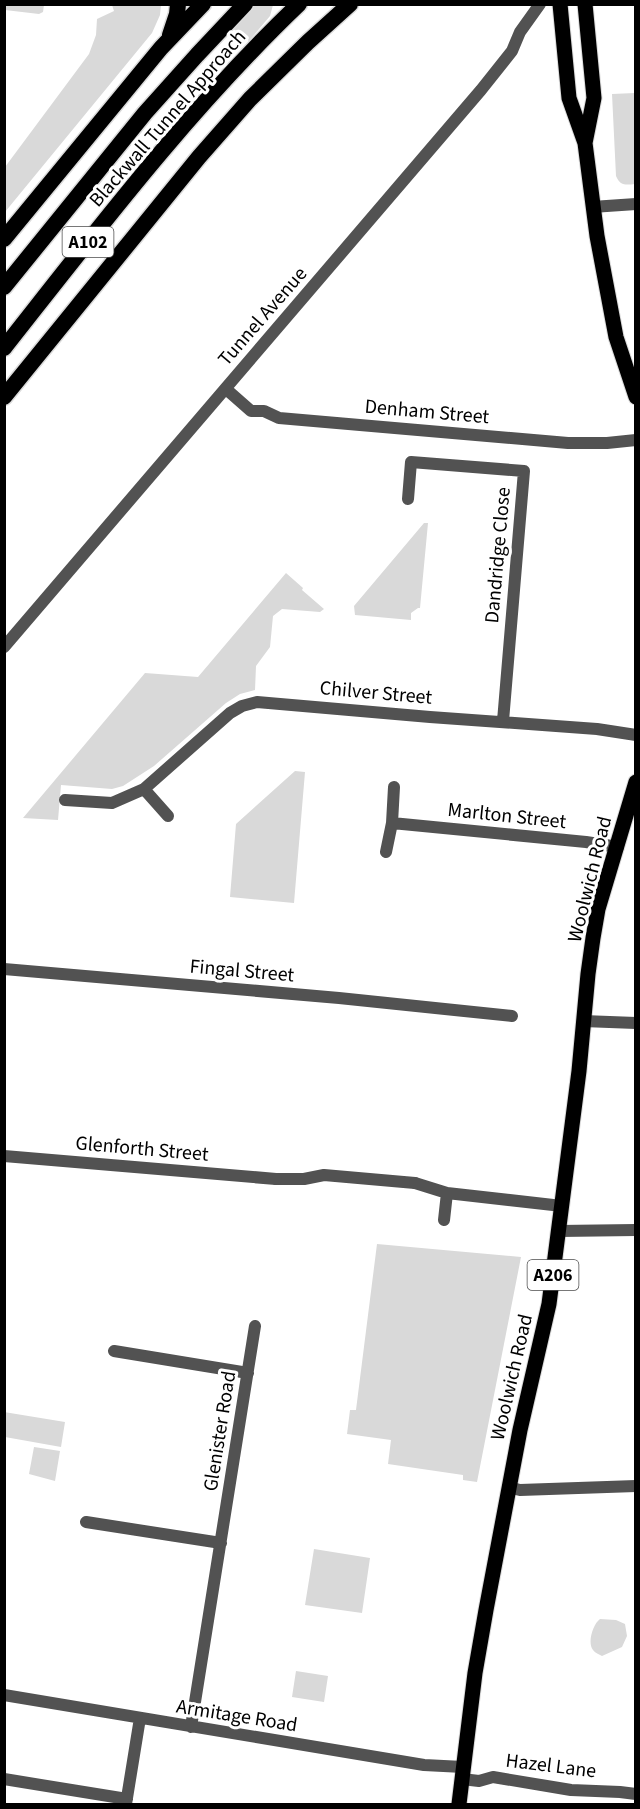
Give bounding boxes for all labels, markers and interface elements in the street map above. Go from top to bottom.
street label: Blackwall Tunnel Approach [83,24,253,213]
road number: A102 [62,227,113,257]
street label: Tunnel Avenue [212,261,314,372]
street label: Denham Street [364,393,491,431]
street label: Dandridge Close [478,486,518,624]
street label: Chilver Street [319,674,433,712]
street label: Marlton Street [446,796,568,836]
street label: Woolwich Road [561,813,619,945]
street label: Fingal Street [188,952,296,990]
street label: Glenforth Street [74,1129,210,1169]
road number: A206 [528,1260,578,1290]
street label: Woolwich Road [484,1311,540,1443]
street label: Glenister Road [197,1369,243,1493]
street label: Armitage Road [174,1693,299,1739]
street label: Hazel Lane [504,1747,598,1785]

